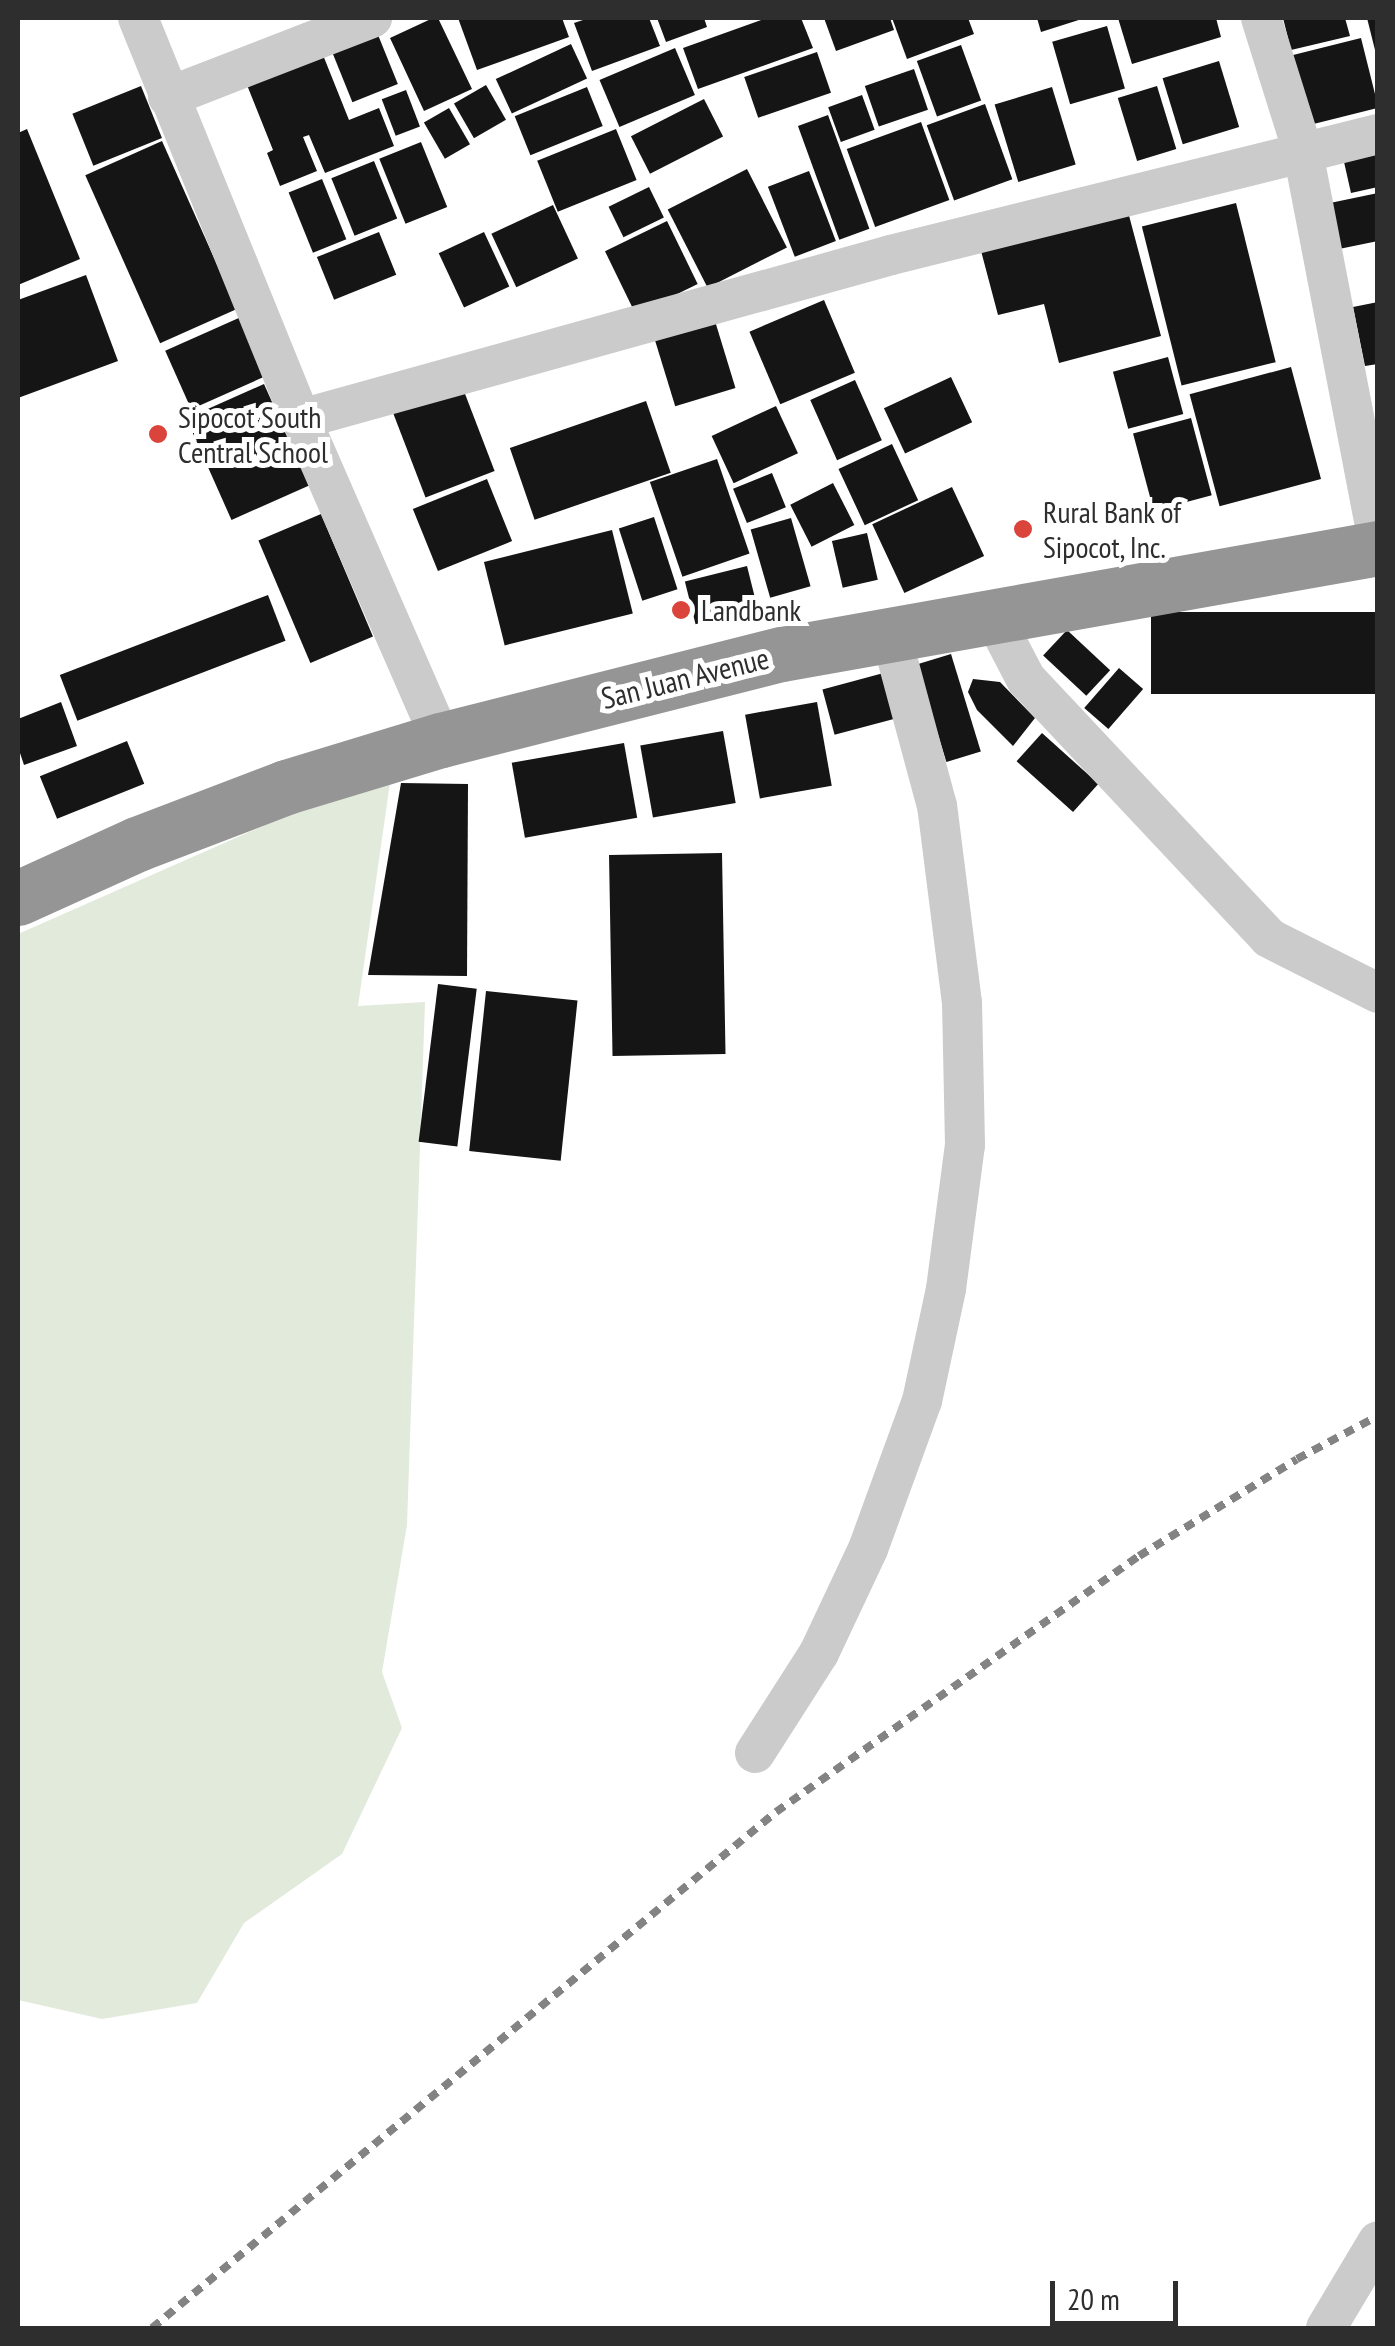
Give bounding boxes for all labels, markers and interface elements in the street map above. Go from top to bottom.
place label: Sipocot South Central School [178,399,328,470]
marker: Sipocot South Central School [147,423,169,445]
place label: Rural Bank of Sipocot, Inc. [1043,494,1182,564]
marker: Rural Bank of Sipocot, Inc. [1012,518,1034,540]
place label: Landbank [701,592,801,628]
marker: Landbank [670,599,692,621]
street label: San Juan Avenue [597,640,773,716]
scale bar [1055,2261,1182,2323]
text: 20 m [1067,2279,1120,2318]

